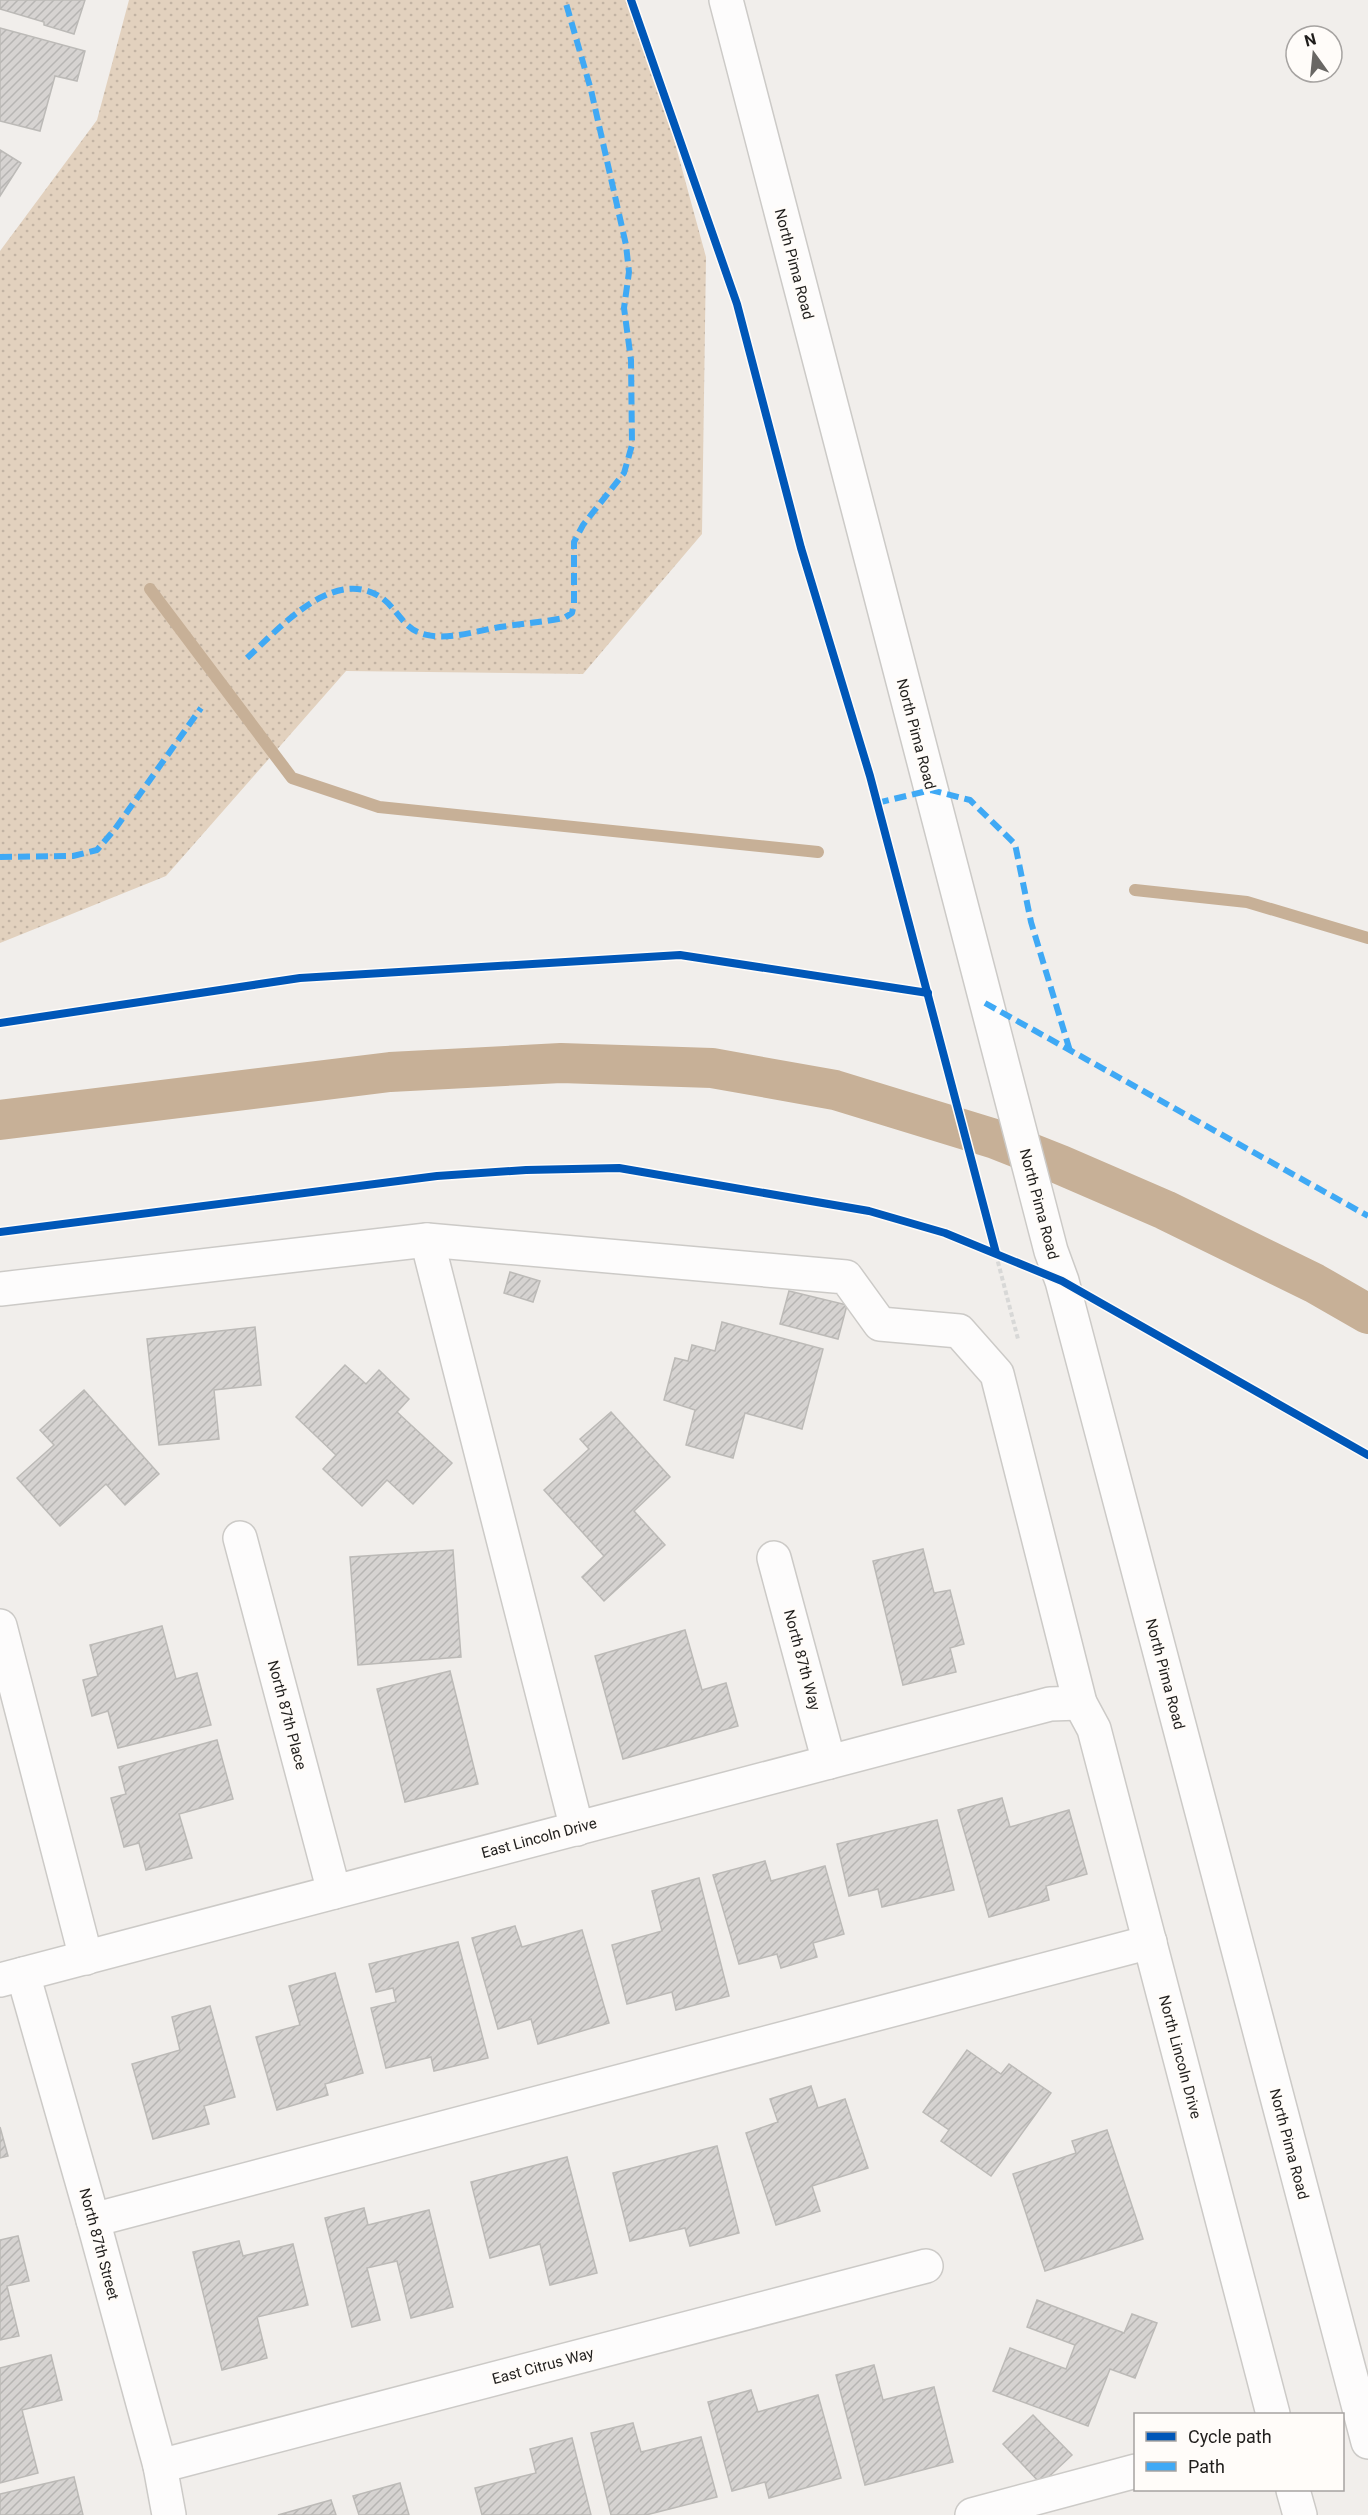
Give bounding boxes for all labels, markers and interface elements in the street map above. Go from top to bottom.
north arrow [1284,24,1344,84]
text: N [1302,29,1318,51]
street label: North Pima Road [771,207,817,321]
street label: North Pima Road [893,677,939,791]
street label: North Pima Road [1016,1147,1062,1261]
street label: North 87th Way [780,1608,824,1712]
street label: North Pima Road [1142,1617,1188,1731]
street label: North 87th Place [264,1658,310,1772]
street label: East Lincoln Drive [479,1814,599,1862]
street label: North Lincoln Drive [1155,1993,1205,2121]
street label: North Pima Road [1266,2087,1312,2201]
street label: North 87th Street [75,2186,123,2302]
street label: East Citrus Way [490,2344,596,2388]
legend [1134,2413,1344,2491]
text: Cycle path [1188,2426,1272,2447]
text: Path [1188,2456,1225,2477]

